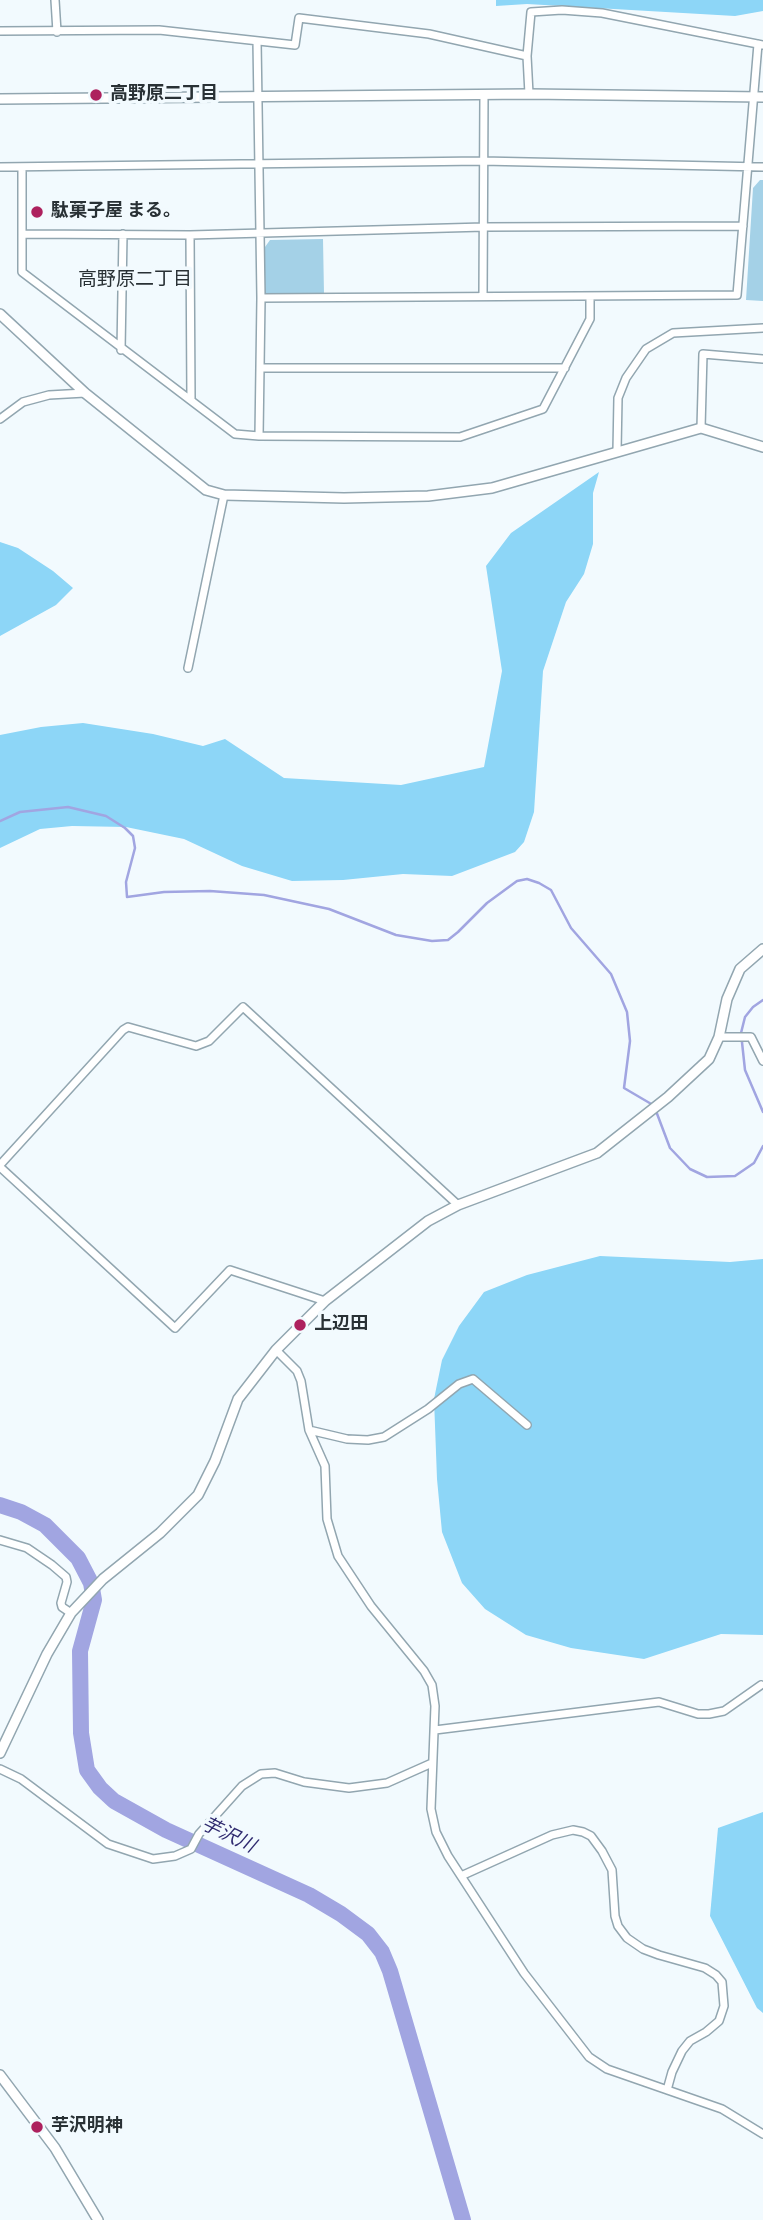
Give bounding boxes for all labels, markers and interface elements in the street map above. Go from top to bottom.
place label: 高野原二丁目 [110,84,218,106]
marker: 高野原二丁目 [88,87,104,103]
place label: 駄菓子屋 まる。 [51,201,181,223]
marker: 駄菓子屋 まる。 [29,204,45,220]
district label: 高野原二丁目 [78,269,192,291]
place label: 上辺田 [314,1314,368,1336]
marker: 上辺田 [292,1317,308,1333]
water label: 芋沢川 [197,1813,259,1859]
place label: 芋沢明神 [51,2116,123,2138]
marker: 芋沢明神 [29,2119,45,2135]

